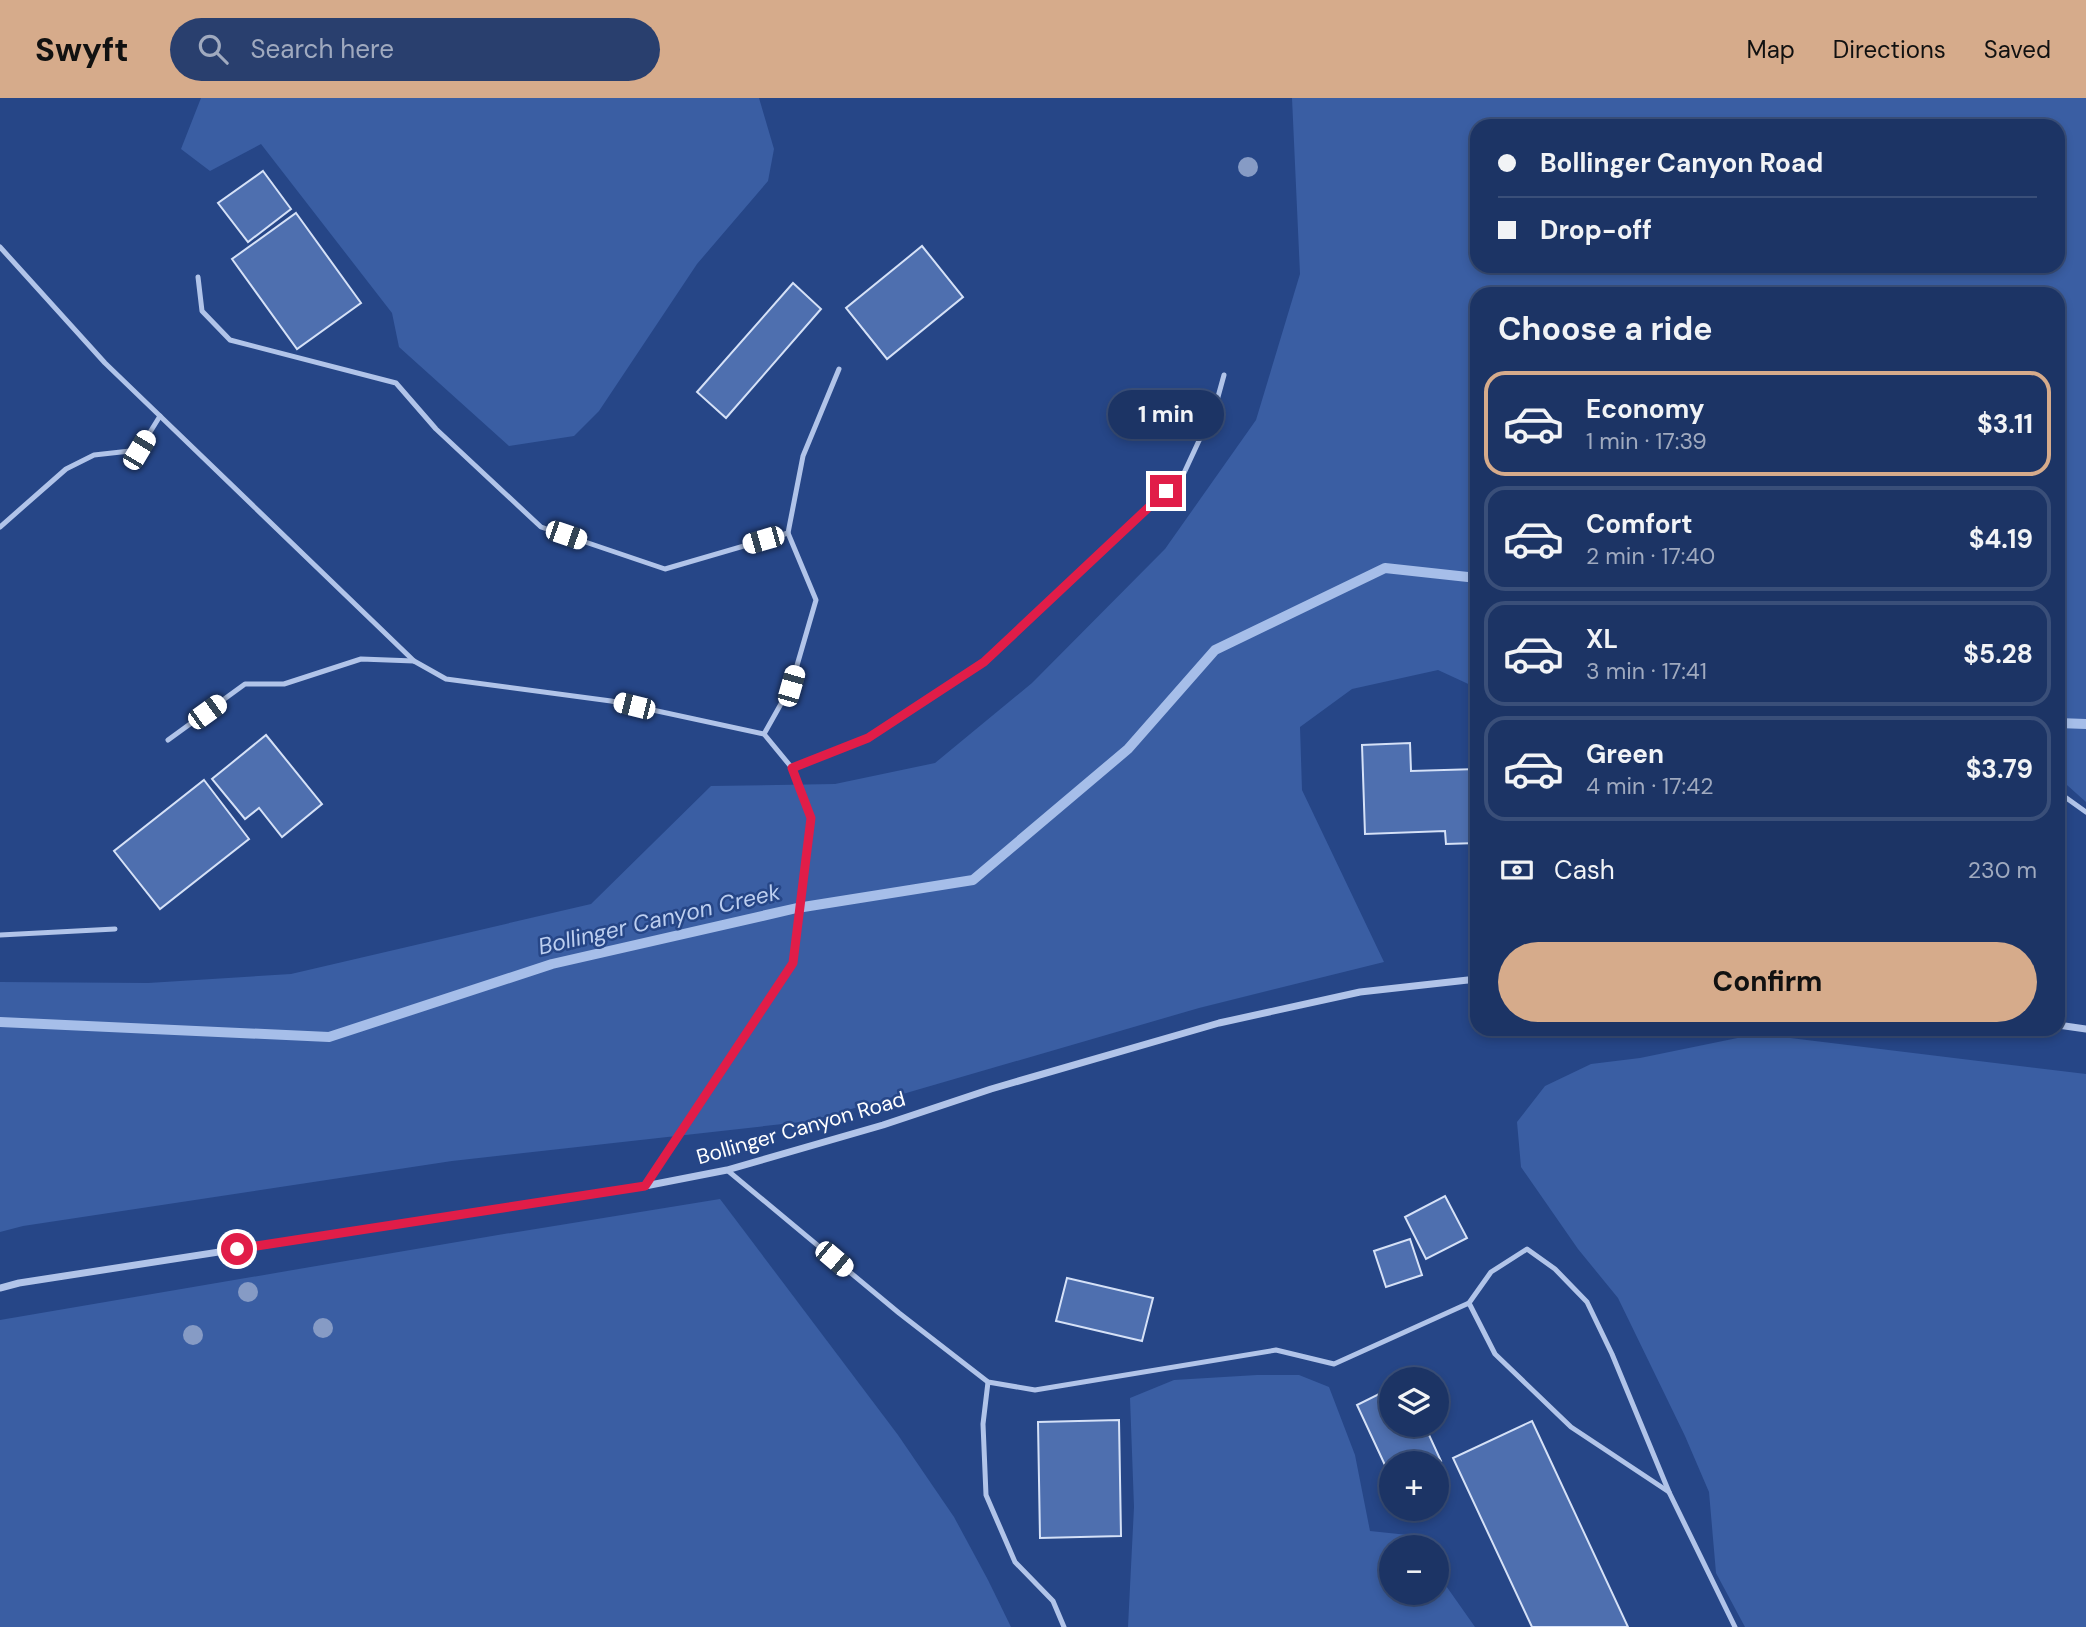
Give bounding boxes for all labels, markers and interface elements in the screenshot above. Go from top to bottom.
search box [170,18,660,81]
text: Swyft [35,28,128,71]
icon: search [194,30,232,68]
text: Search here [250,32,394,66]
text: Map [1747,34,1795,65]
text: Directions [1833,34,1946,65]
text: Saved [1984,34,2051,65]
text: Bollinger Canyon Road [1540,146,1823,180]
text: Drop-off [1540,213,1652,247]
text: Choose a ride [1498,308,1713,350]
callout: 1 min [1108,390,1224,438]
icon: car [1502,392,1565,455]
text: Economy [1586,392,1704,426]
text: 1 min [1138,399,1194,429]
text: $3.11 [1977,407,2033,441]
text: 1 min · 17:39 [1586,426,1707,456]
car [120,427,159,473]
route end [1150,475,1182,507]
icon: car [1502,507,1565,570]
text: Comfort [1586,507,1692,541]
car [543,518,590,552]
text: $4.19 [1969,522,2033,556]
car [740,524,787,556]
text: 2 min · 17:40 [1586,541,1715,571]
icon: car [1502,622,1565,685]
text: XL [1586,622,1618,656]
text: $5.28 [1963,637,2033,671]
text: 3 min · 17:41 [1586,656,1707,686]
car [776,663,807,709]
car [184,691,231,733]
car [612,691,657,721]
icon: car [1502,737,1565,800]
text: Green [1586,737,1664,771]
text: $3.79 [1966,752,2033,786]
text: 4 min · 17:42 [1586,771,1713,801]
icon: cash [1498,851,1536,889]
text: Cash [1554,853,1615,887]
text: 230 m [1968,855,2037,885]
water label: Bollinger Canyon Creek [535,876,783,961]
button: Confirm [1498,942,2037,1022]
street label: Bollinger Canyon Road [693,1085,909,1171]
route start [221,1233,253,1265]
car [812,1237,857,1281]
map controls [1379,1367,1449,1605]
button: layers [1379,1367,1449,1437]
button: + [1379,1451,1449,1521]
button: − [1379,1535,1449,1605]

